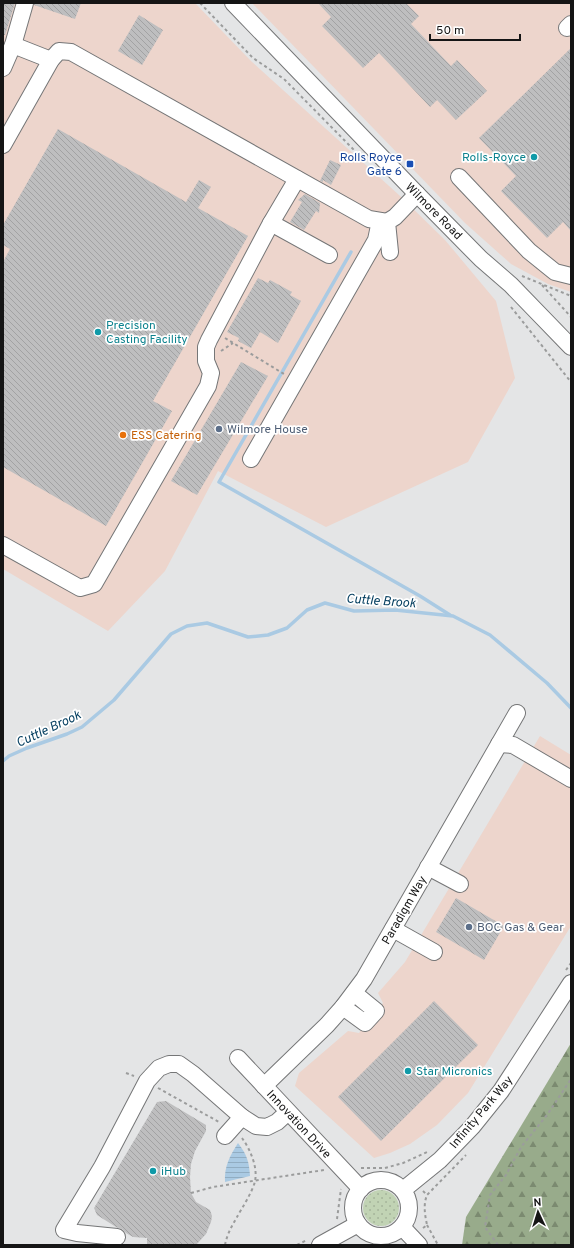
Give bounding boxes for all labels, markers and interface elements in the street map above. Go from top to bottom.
scale bar [430,16,520,42]
text: 50 m [436,23,464,39]
place label: Rolls Royce Gate 6 [340,150,402,180]
place label: Rolls-Royce [462,150,526,166]
marker: Rolls-Royce [529,152,539,162]
marker: Rolls Royce Gate 6 [405,159,415,169]
street label: Wilmore Road [401,180,465,244]
place label: Precision Casting Facility [106,318,188,348]
marker: Precision Casting Facility [93,327,103,337]
place label: Wilmore House [227,422,308,438]
marker: Wilmore House [214,424,224,434]
place label: ESS Catering [131,428,202,444]
marker: ESS Catering [118,430,128,440]
water label: Cuttle Brook [345,592,417,612]
water label: Cuttle Brook [14,708,84,752]
street label: Paradigm Way [379,873,431,948]
place label: BOC Gas & Gear [477,920,564,936]
marker: BOC Gas & Gear [464,922,474,932]
place label: Star Micronics [416,1064,492,1080]
marker: Star Micronics [403,1066,413,1076]
street label: Infinity Park Way [447,1073,517,1152]
street label: Innovation Drive [262,1087,334,1162]
place label: iHub [161,1164,186,1180]
marker: iHub [148,1166,158,1176]
north arrow [518,1192,558,1232]
text: N [533,1196,542,1210]

